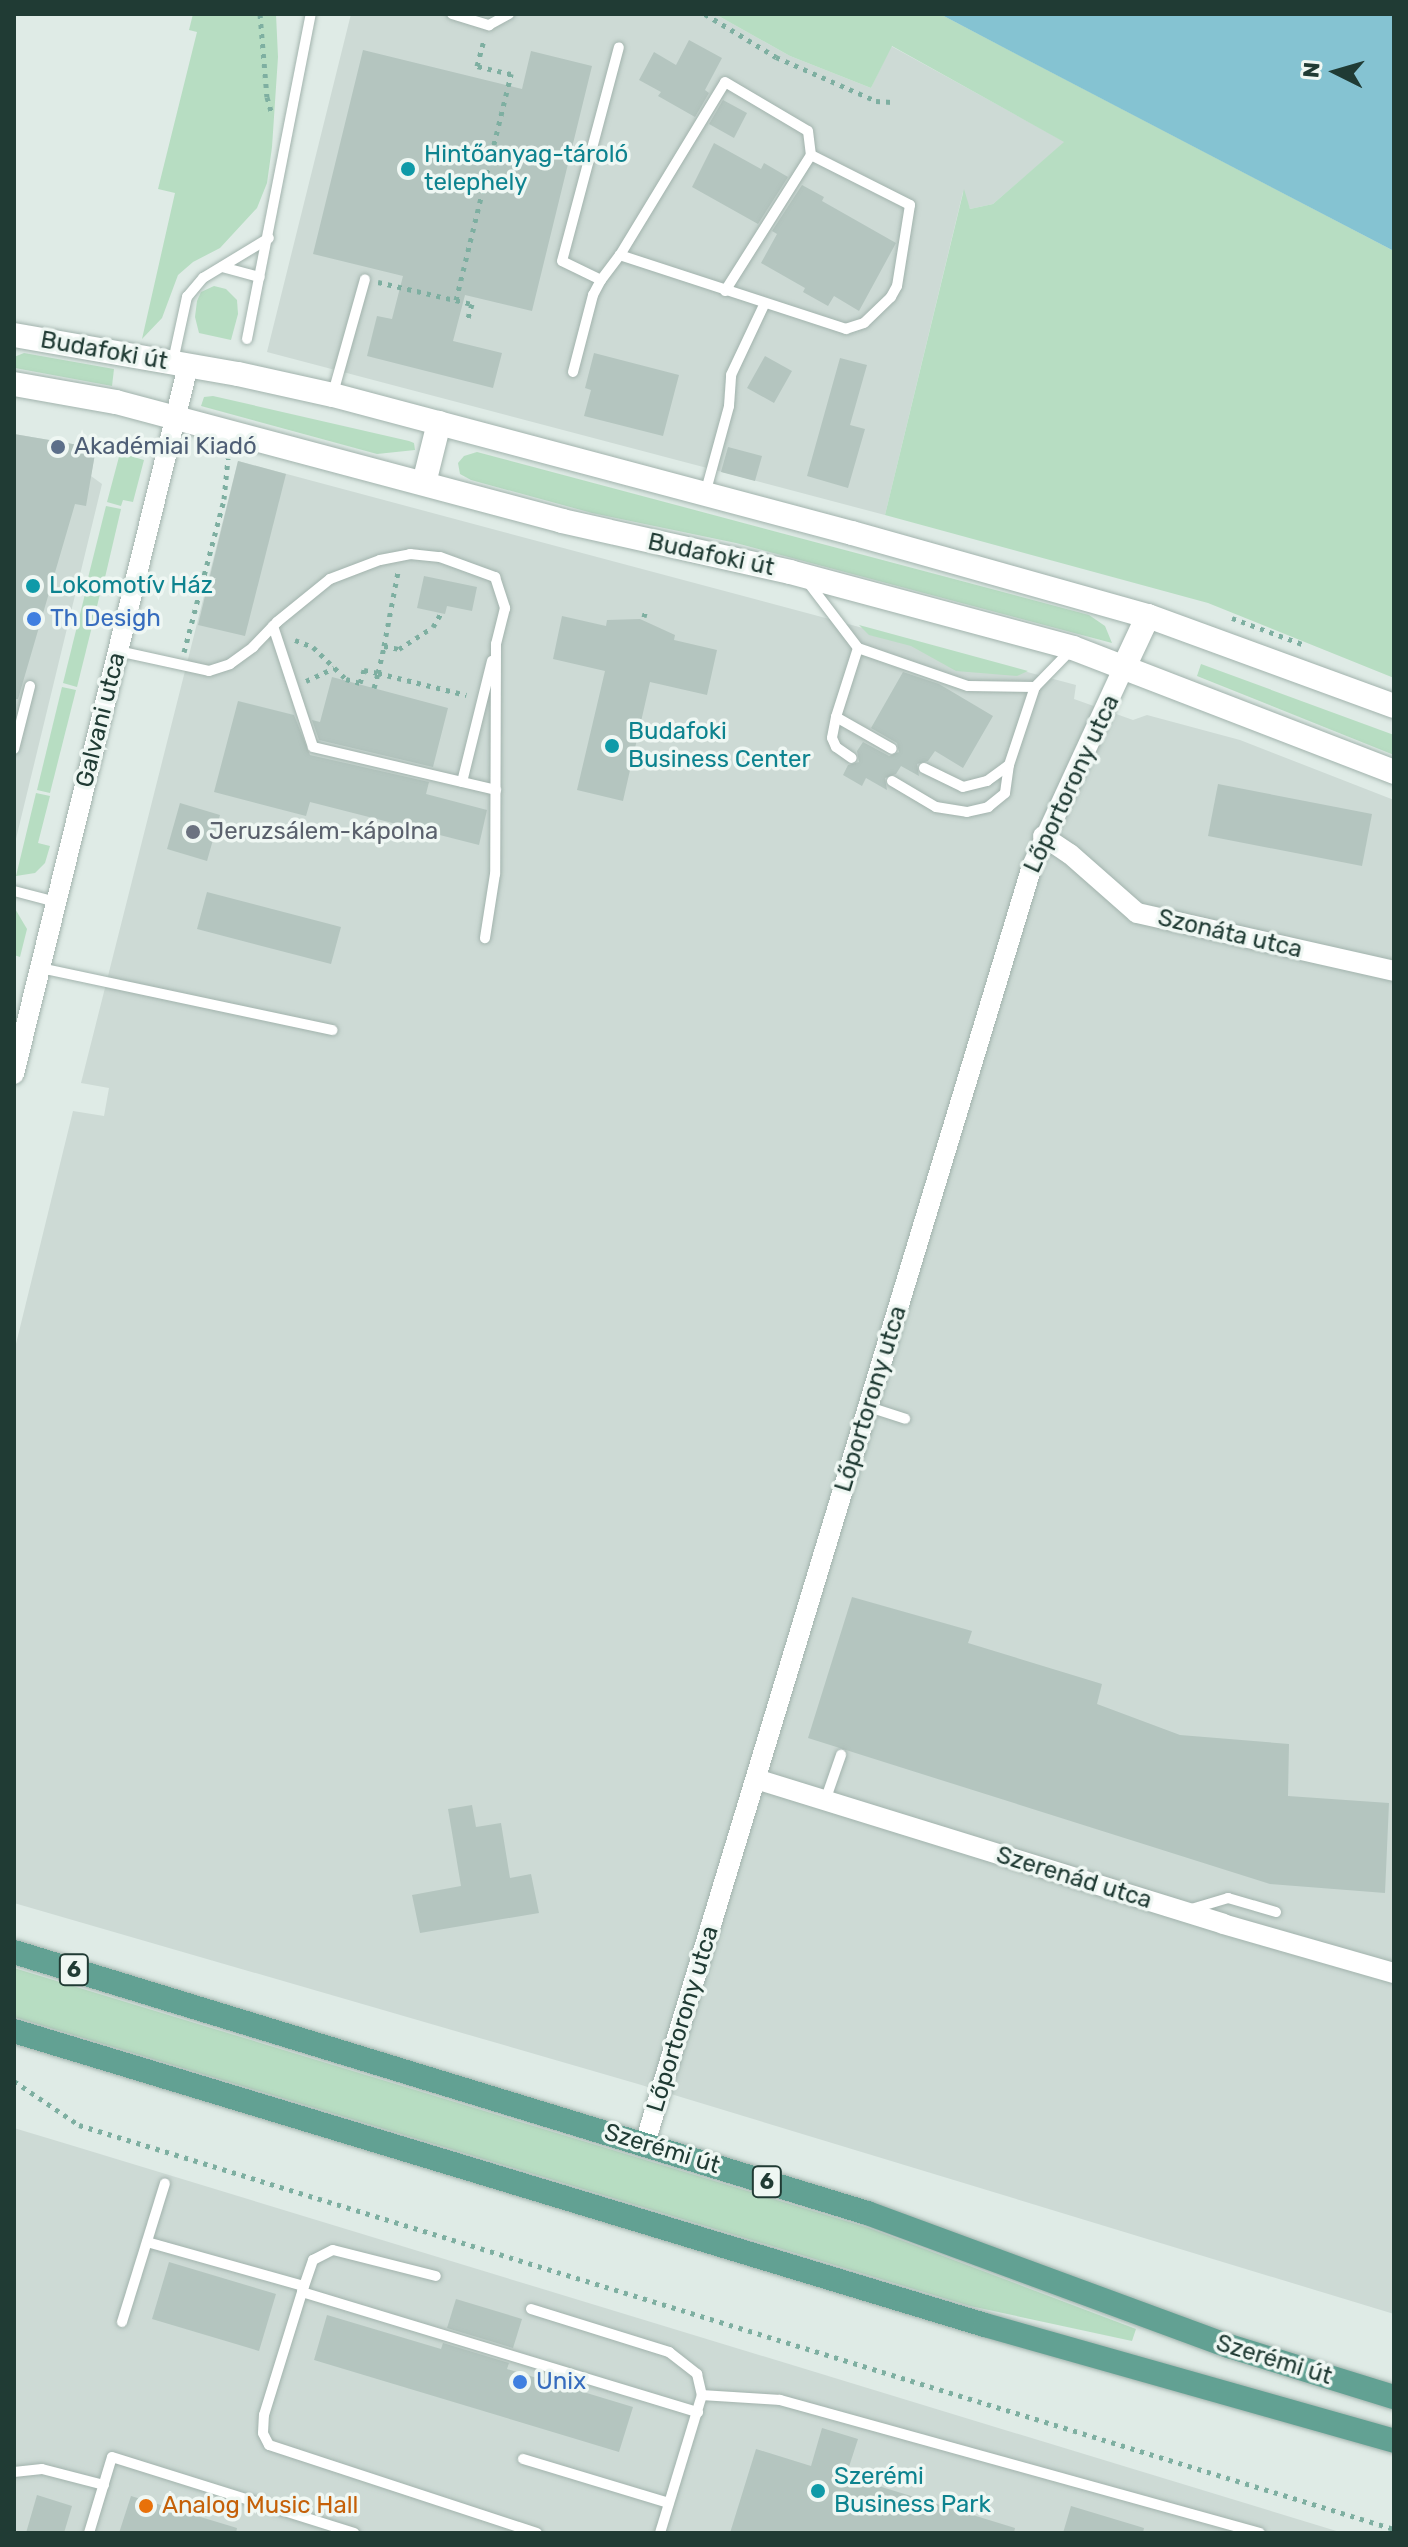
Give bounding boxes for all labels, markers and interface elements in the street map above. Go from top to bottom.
north arrow [1296,32,1376,112]
text: N [1297,61,1326,79]
place label: Hintőanyag-tároló telephely [424,141,628,197]
marker: Hintőanyag-tároló telephely [399,160,417,178]
street label: Budafoki út [38,326,170,376]
place label: Akadémiai Kiadó [74,433,257,461]
marker: Akadémiai Kiadó [49,438,67,456]
street label: Budafoki út [645,528,777,582]
place label: Lokomotív Ház [49,572,214,600]
marker: Lokomotív Ház [24,577,42,595]
place label: Th Desigh [50,605,161,633]
marker: Th Desigh [25,610,43,628]
street label: Galvani utca [70,650,132,790]
street label: Lőportorony utca [1018,690,1126,878]
place label: Budafoki Business Center [628,718,811,774]
marker: Budafoki Business Center [603,737,621,755]
place label: Jeruzsálem-kápolna [209,818,438,846]
marker: Jeruzsálem-kápolna [184,823,202,841]
street label: Szonáta utca [1155,903,1305,965]
street label: Lőportorony utca [829,1302,913,1496]
street label: Szerenád utca [993,1841,1155,1915]
street label: Lőportorony utca [641,1922,725,2116]
road number: 6 [58,1952,90,1988]
street label: Szerémi út [601,2118,723,2180]
road number: 6 [751,2164,783,2200]
street label: Szerémi út [1213,2329,1335,2391]
place label: Unix [536,2368,586,2396]
marker: Unix [511,2373,529,2391]
place label: Szerémi Business Park [834,2463,991,2519]
marker: Szerémi Business Park [809,2482,827,2500]
place label: Analog Music Hall [162,2492,358,2520]
marker: Analog Music Hall [137,2497,155,2515]

